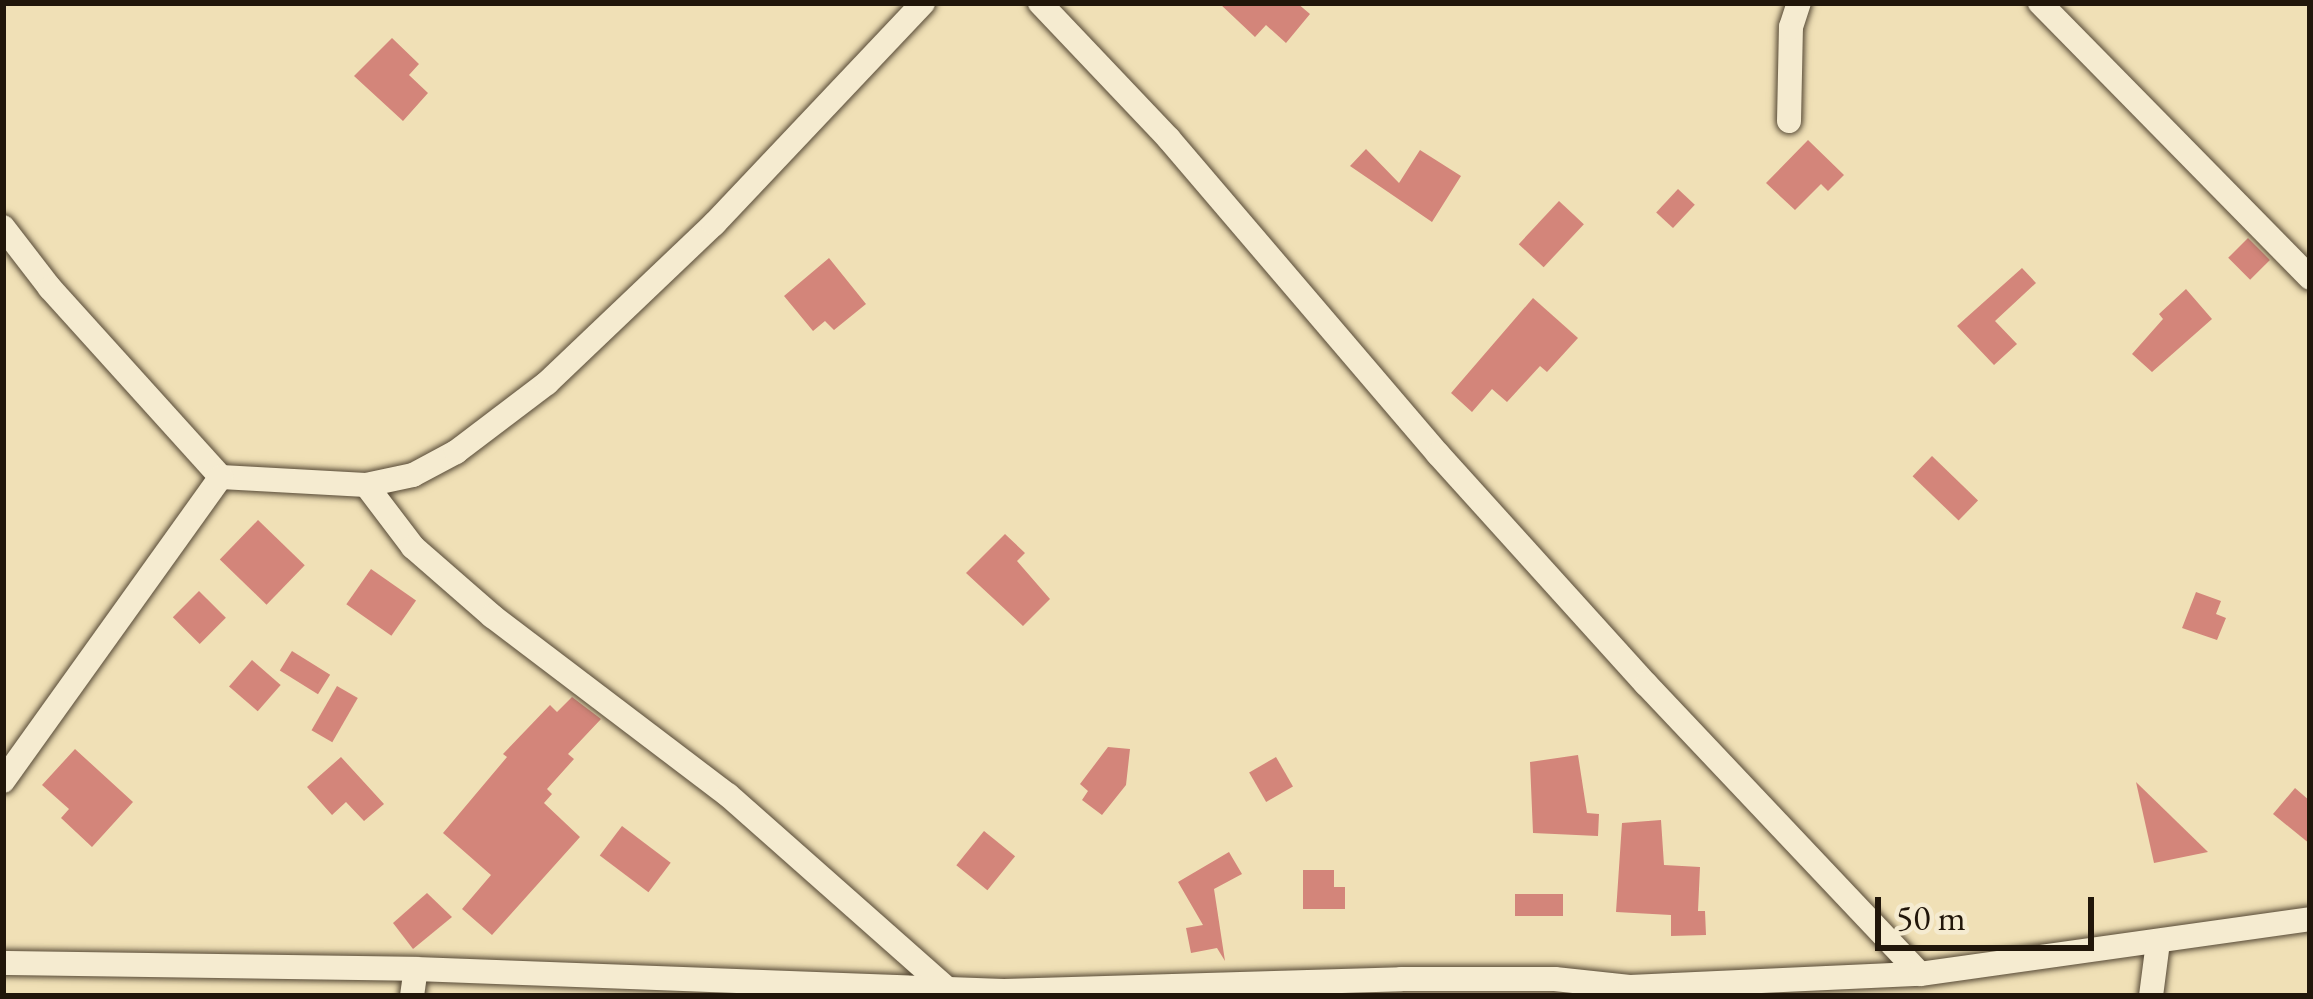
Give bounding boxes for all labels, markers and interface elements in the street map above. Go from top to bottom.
scale bar [1881,873,2100,947]
text: 50 m [1896,894,1966,941]

